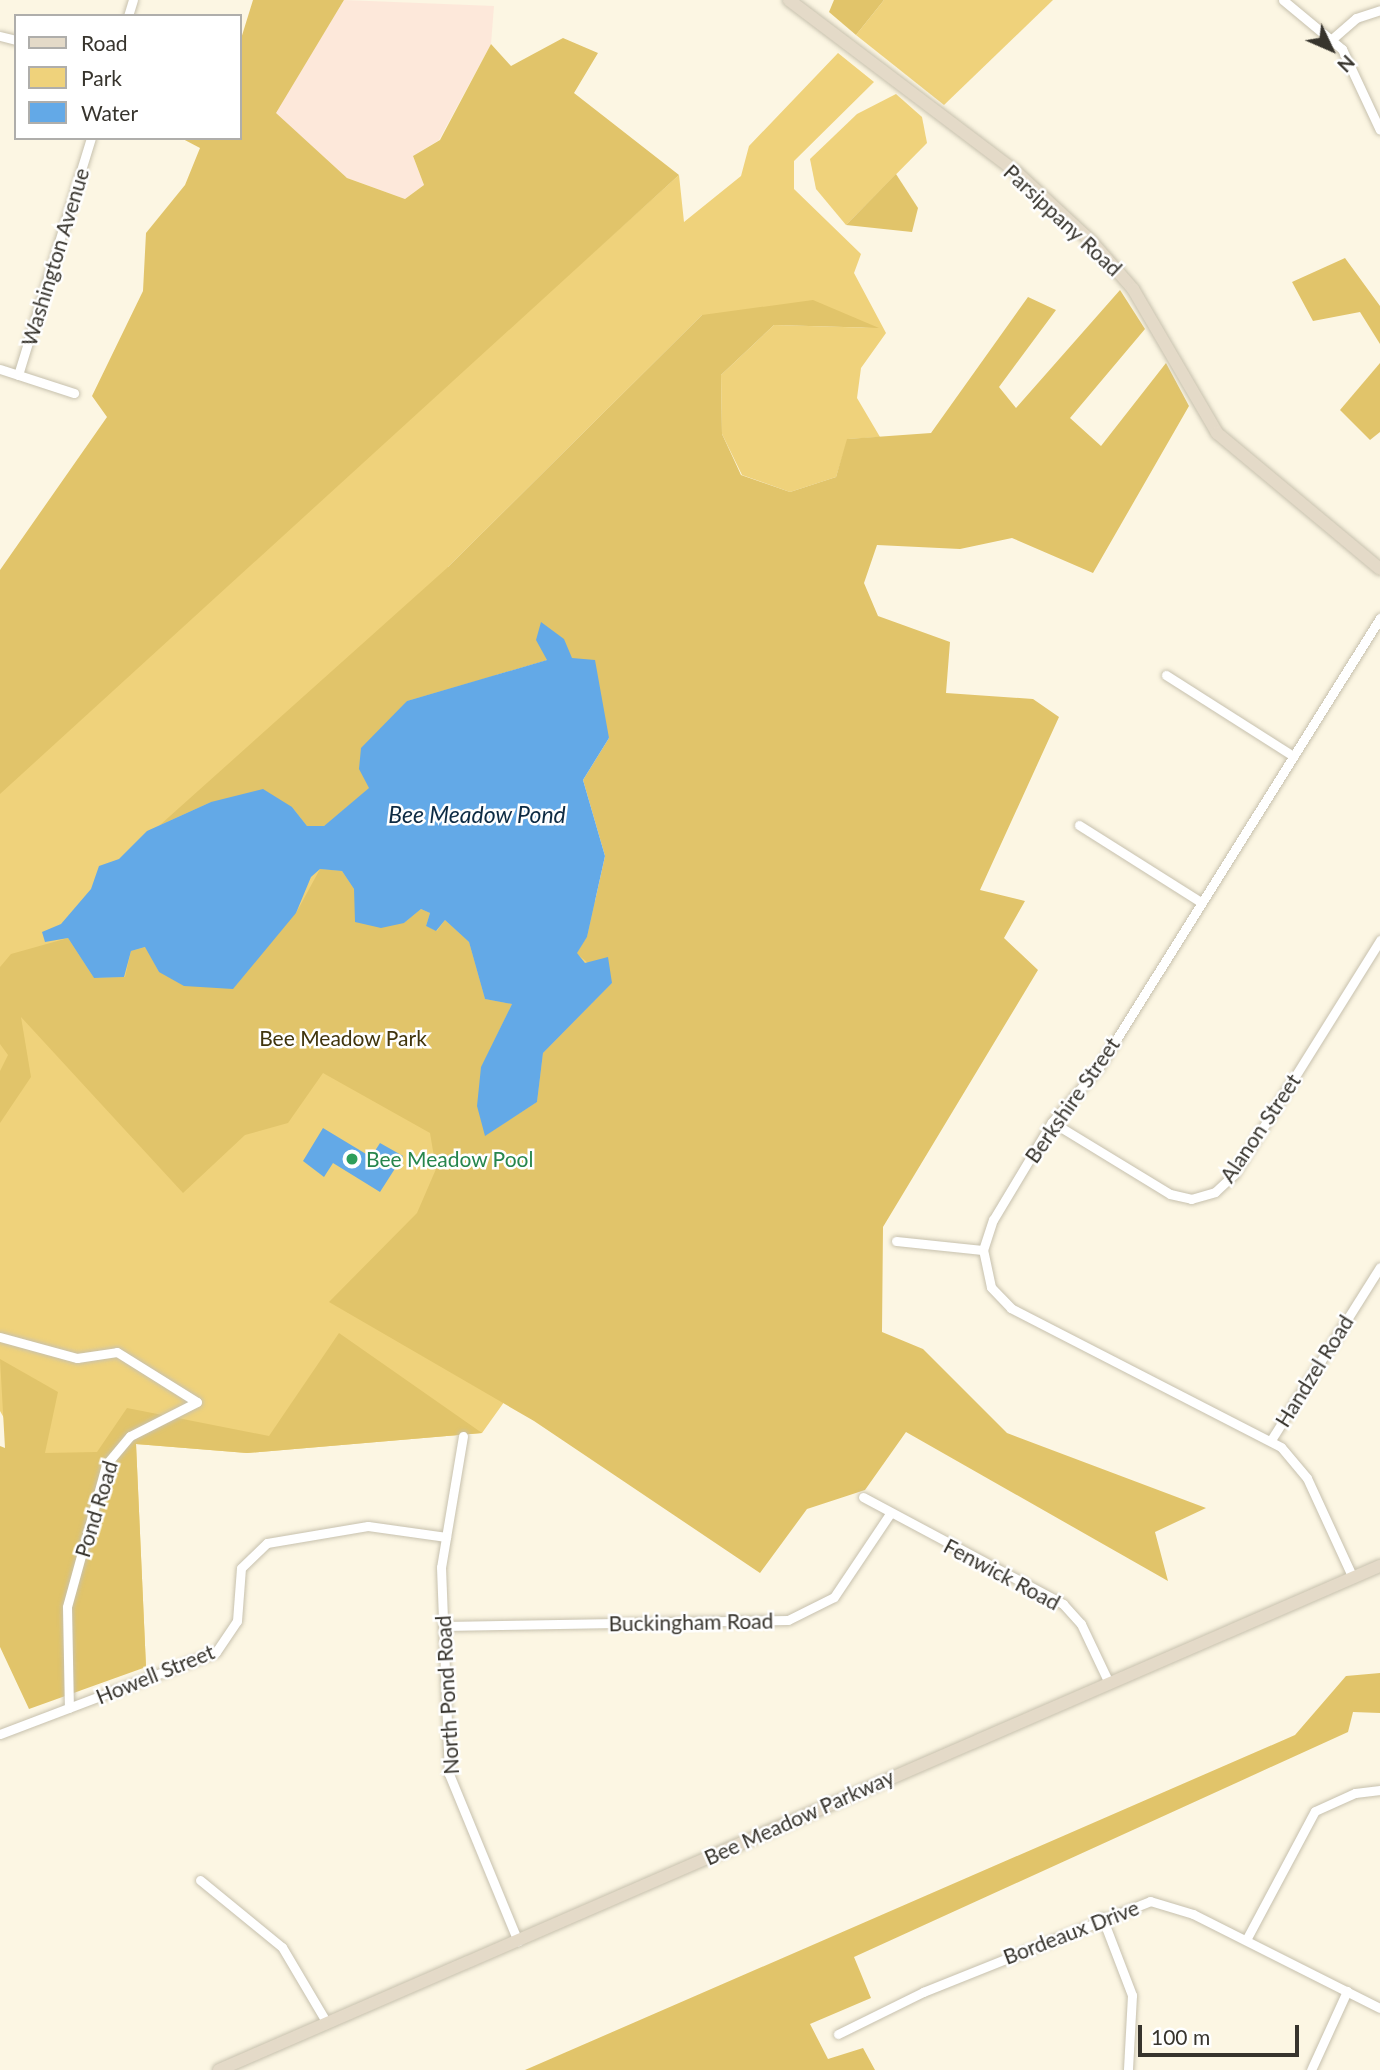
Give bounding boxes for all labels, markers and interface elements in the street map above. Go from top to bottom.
legend [14,14,242,140]
north arrow [1296,14,1366,84]
text: Road [81,30,128,55]
text: N [1333,51,1360,77]
text: Park [81,65,122,90]
text: Water [81,100,138,125]
street label: Parsippany Road [999,159,1127,281]
street label: Washington Avenue [16,165,94,349]
water label: Bee Meadow Pond [388,800,566,828]
park label: Bee Meadow Park [259,1025,427,1051]
street label: Berkshire Street [1019,1032,1125,1168]
street label: Alanon Street [1214,1069,1306,1187]
place label: Bee Meadow Pool [366,1146,534,1172]
marker: Bee Meadow Pool [344,1151,360,1167]
street label: Handzel Road [1270,1311,1358,1431]
street label: Pond Road [69,1458,123,1560]
street label: Fenwick Road [940,1533,1064,1615]
street label: Buckingham Road [608,1608,774,1636]
street label: North Pond Road [430,1615,464,1775]
street label: Howell Street [92,1639,218,1709]
street label: Bee Meadow Parkway [700,1764,898,1870]
street label: Bordeaux Drive [1000,1895,1142,1969]
scale bar [1142,2010,1303,2054]
text: 100 m [1151,2024,1210,2049]

